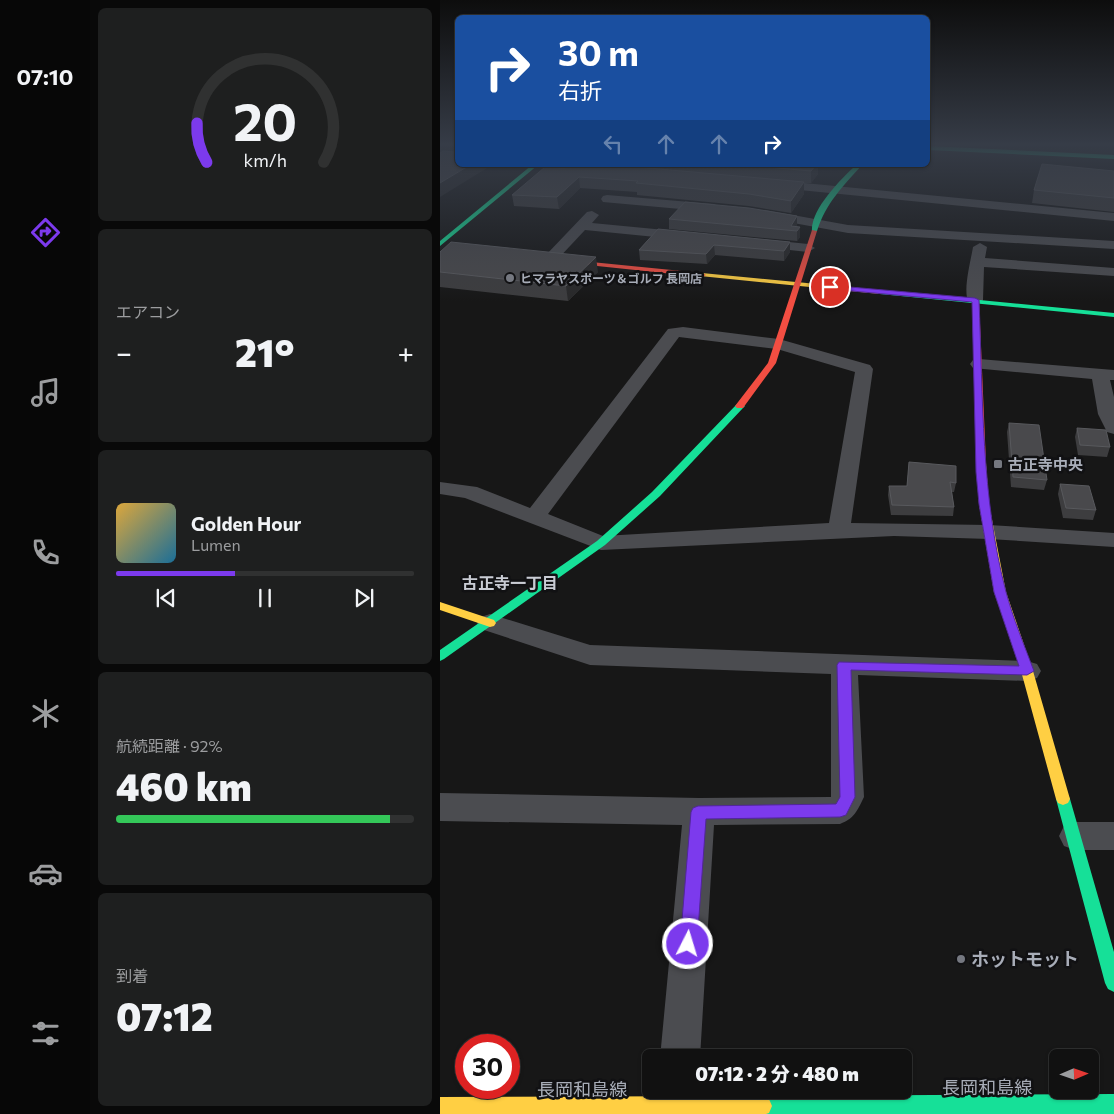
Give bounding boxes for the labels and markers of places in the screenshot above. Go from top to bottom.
pin [809,266,851,308]
place label: ヒマラヤスポーツ＆ゴルフ 長岡店 [520,271,702,285]
marker: ヒマラヤスポーツ＆ゴルフ 長岡店 [504,272,516,284]
place label: 古正寺中央 [1008,455,1083,473]
marker: 古正寺中央 [992,458,1004,470]
place label: ホットモット [971,948,1079,970]
marker: ホットモット [955,953,967,965]

